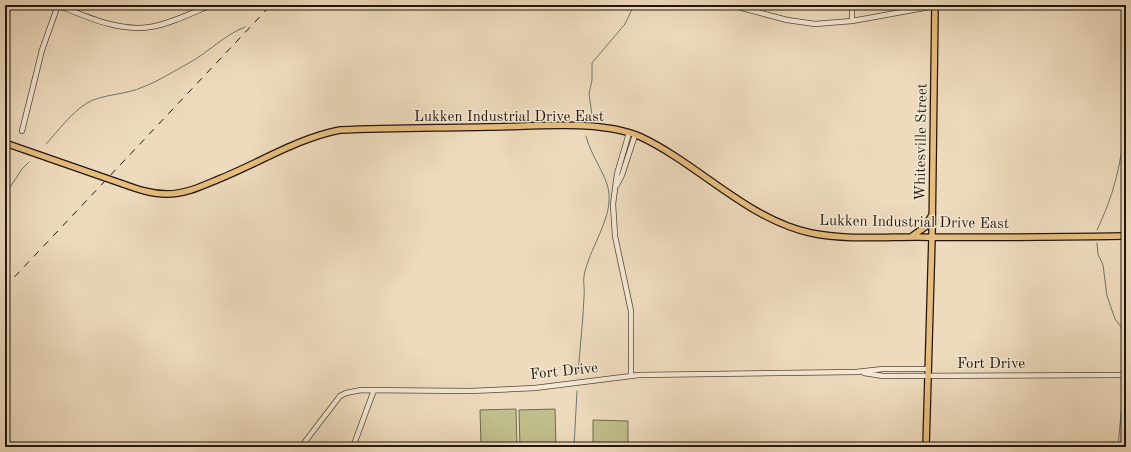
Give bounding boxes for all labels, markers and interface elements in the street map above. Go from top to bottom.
street label: Whitesville Street [913,83,931,201]
street label: Lukken Industrial Drive East [414,110,604,125]
street label: Lukken Industrial Drive East [819,214,1009,232]
street label: Fort Drive [957,357,1025,372]
street label: Fort Drive [529,361,599,383]

